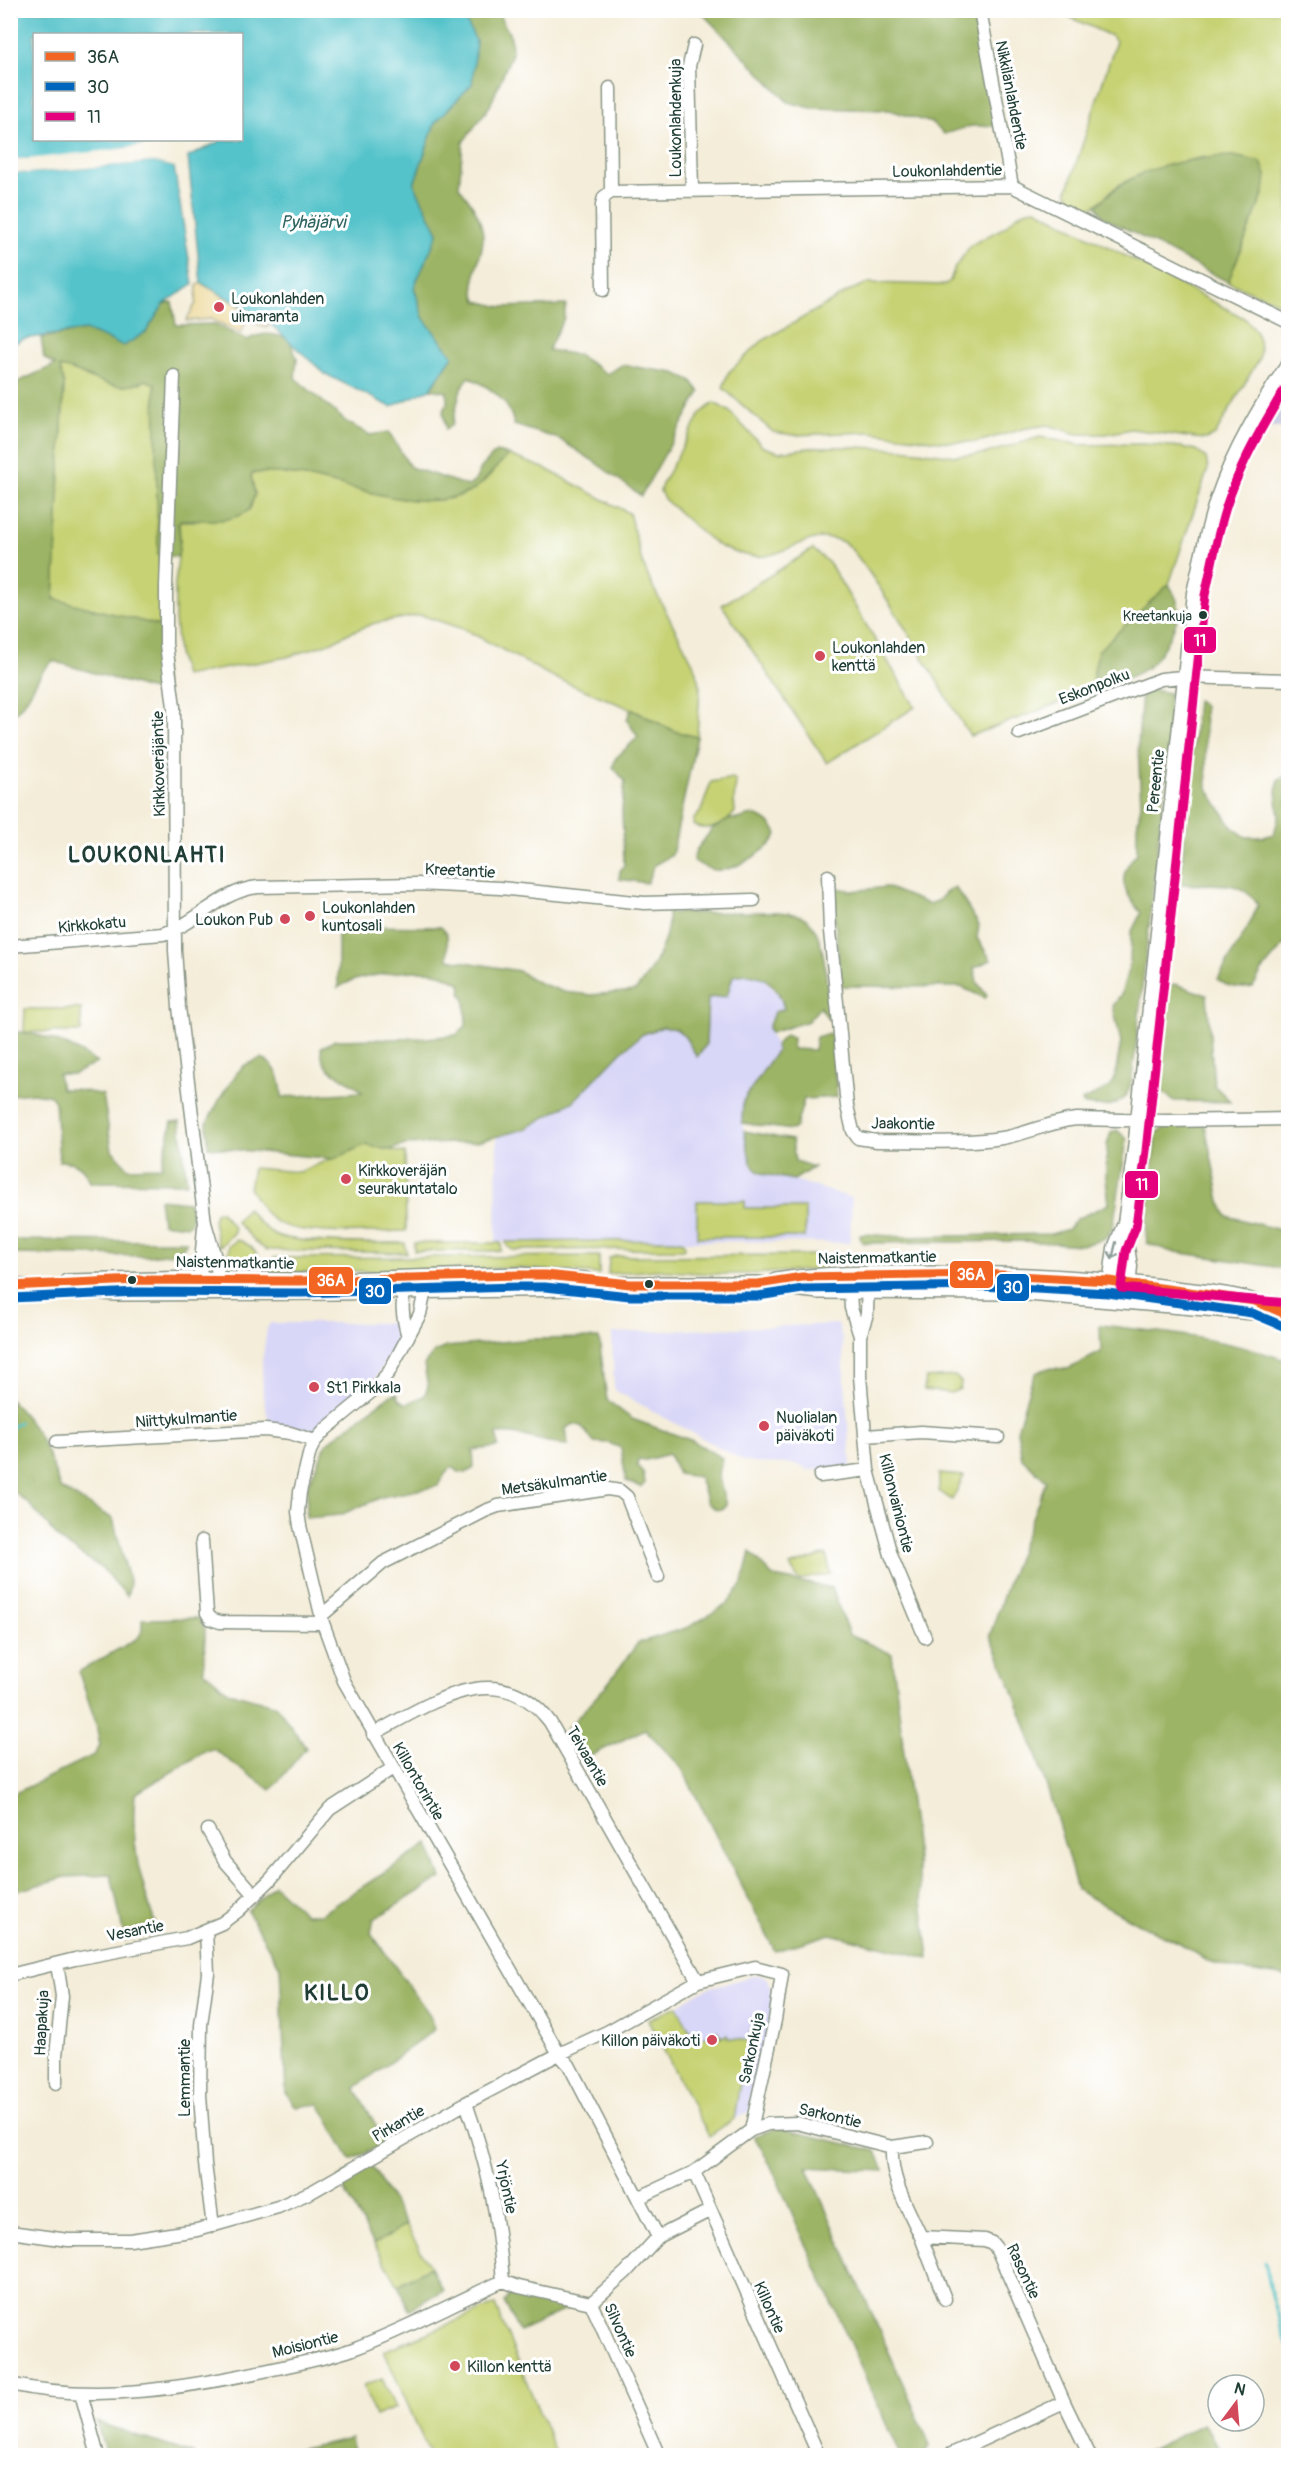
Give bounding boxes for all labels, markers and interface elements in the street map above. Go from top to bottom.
legend [33,33,243,141]
street label: Nikkilänlahdentie [991,39,1031,152]
text: 36A [87,46,120,69]
street label: Loukonlahdenkuja [666,58,686,178]
text: 30 [87,76,109,99]
text: 11 [87,106,101,129]
street label: Loukonlahdentie [892,160,1002,182]
water label: Pyhäjärvi [280,211,348,234]
place label: Loukonlahden uimaranta [231,289,324,327]
marker: Loukonlahden uimaranta [212,300,226,314]
place label: Kreetankuja [1123,608,1192,625]
marker: Kreetankuja [1197,609,1209,621]
line badge: 11 [1183,626,1217,654]
text: 11 [1194,631,1206,651]
place label: Loukonlahden kenttä [832,638,925,676]
marker: Loukonlahden kenttä [813,649,827,663]
street label: Eskonpolku [1056,664,1133,710]
street label: Kirkkoveräjäntie [148,711,170,817]
street label: Pereentie [1143,748,1169,814]
district label: LOUKONLAHTI [68,841,226,869]
street label: Kreetantie [424,859,496,883]
place label: Loukonlahden kuntosali [322,898,415,936]
marker: Loukonlahden kuntosali [303,909,317,923]
place label: Loukon Pub [195,910,273,930]
street label: Kirkkokatu [57,912,127,938]
marker: Loukon Pub [278,912,292,926]
street label: Jaakontie [871,1113,935,1135]
place label: Kirkkoveräjän seurakuntatalo [358,1161,458,1199]
line badge: 11 [1124,1170,1159,1199]
marker: Kirkkoveräjän seurakuntatalo [339,1172,353,1186]
text: 11 [1136,1175,1148,1195]
one-way arrow [1108,1241,1119,1260]
street label: Naistenmatkantie [818,1247,937,1269]
street label: Naistenmatkantie [175,1252,295,1274]
line badge: 36A [949,1260,994,1289]
text: 36A [957,1265,986,1285]
line badge: 36A [308,1266,354,1295]
text: 36A [317,1271,346,1291]
line badge: 30 [996,1273,1030,1302]
unlabelled marker [126,1274,138,1286]
line badge: 30 [358,1277,392,1305]
unlabelled marker [643,1278,655,1290]
text: 30 [1003,1278,1023,1298]
text: 30 [365,1282,385,1302]
place label: St1 Pirkkala [326,1378,401,1398]
marker: St1 Pirkkala [307,1380,321,1394]
street label: Niittykulmantie [134,1405,238,1433]
place label: Nuolialan päiväkoti [776,1408,837,1446]
marker: Nuolialan päiväkoti [757,1419,771,1433]
street label: Killonvainiontie [874,1452,918,1555]
street label: Metsäkulmantie [500,1466,608,1500]
street label: Teivaantie [562,1723,613,1791]
street label: Killontorintie [388,1739,449,1824]
street label: Vesantie [105,1916,166,1946]
district label: KILLO [304,1979,370,2007]
street label: Haapakuja [30,1990,54,2056]
street label: Sarkonkuja [735,2011,769,2086]
place label: Killon päiväkoti [601,2031,700,2051]
marker: Killon päiväkoti [705,2033,719,2047]
street label: Lemmantie [175,2039,195,2117]
street label: Sarkontie [797,2099,863,2133]
street label: Pirkantie [369,2101,428,2147]
street label: Yrjöntie [490,2158,521,2216]
street label: Rasontie [1002,2241,1045,2302]
street label: Killontie [749,2278,789,2337]
street label: Silvontie [599,2300,641,2361]
street label: Moisiontie [270,2327,340,2363]
place label: Killon kenttä [467,2357,552,2377]
marker: Killon kenttä [448,2359,462,2373]
north arrow [1206,2373,1266,2433]
text: N [1232,2378,1248,2401]

